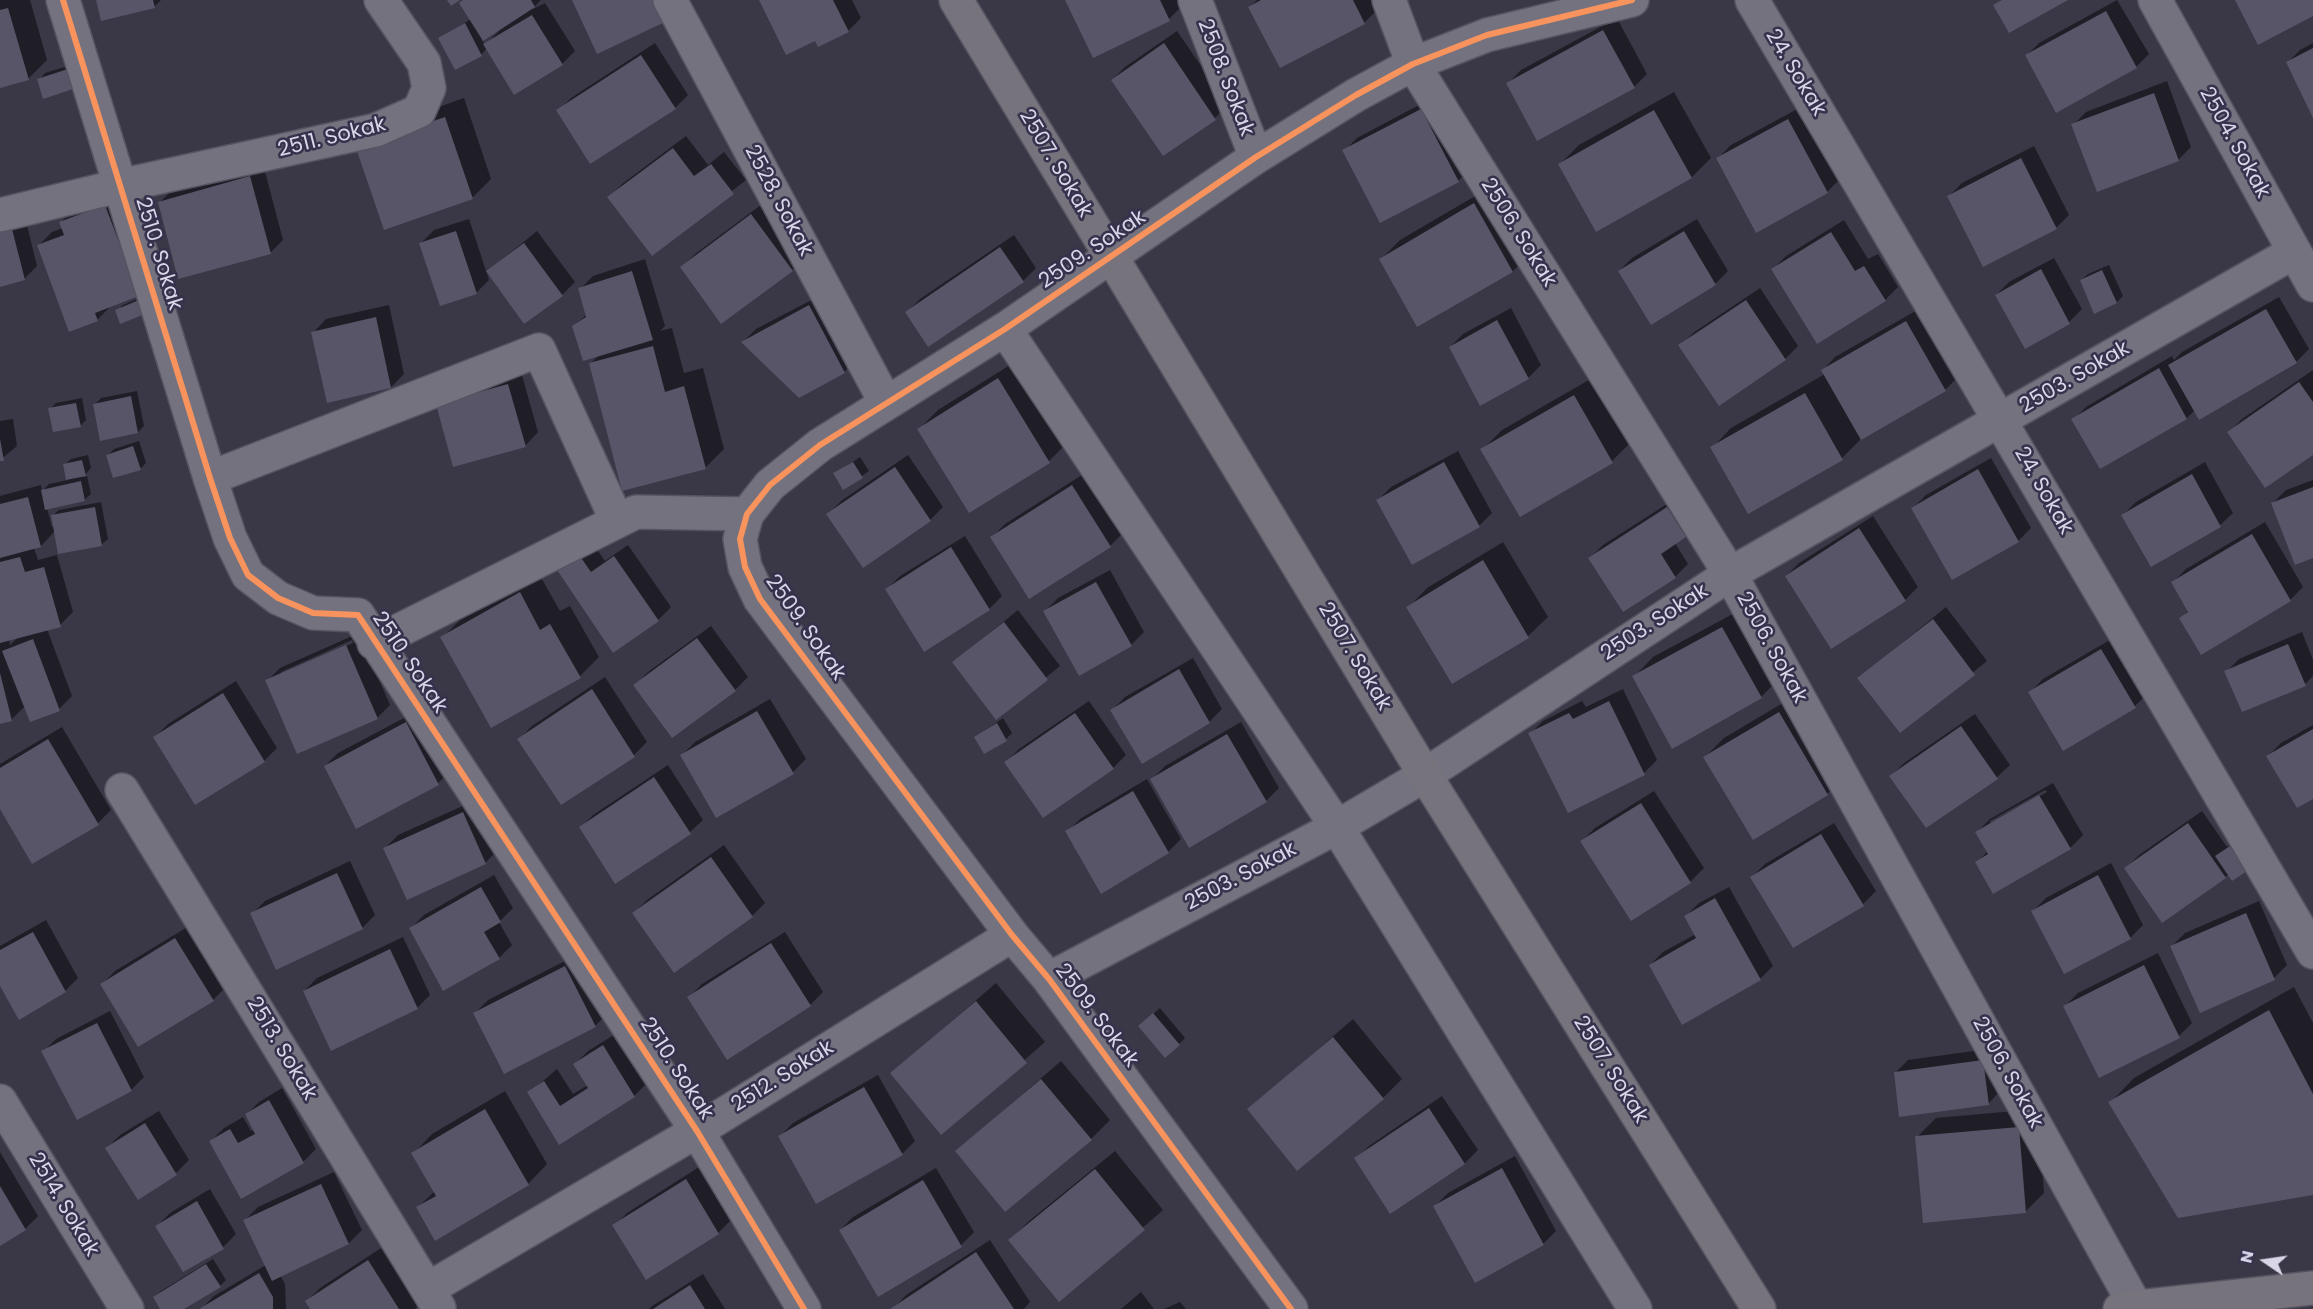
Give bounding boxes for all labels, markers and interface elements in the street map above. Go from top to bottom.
street label: 2508. Sokak [1191,16,1259,140]
street label: 24. Sokak [1759,25,1831,121]
street label: 2504. Sokak [2193,83,2275,203]
street label: 2507. Sokak [1013,105,1097,223]
street label: 2511. Sokak [275,112,389,164]
street label: 2528. Sokak [738,141,818,261]
street label: 2506. Sokak [1475,174,1561,292]
street label: 2510. Sokak [129,194,187,314]
street label: 2509. Sokak [1035,205,1151,295]
street label: 2503. Sokak [2016,336,2134,420]
street label: 24. Sokak [2008,443,2078,539]
street label: 2509. Sokak [759,570,851,686]
street label: 2503. Sokak [1597,579,1713,667]
street label: 2506. Sokak [1730,588,1812,708]
street label: 2507. Sokak [1312,598,1396,716]
street label: 2510. Sokak [366,608,452,718]
street label: 2503. Sokak [1181,837,1301,917]
street label: 2509. Sokak [1049,959,1143,1073]
street label: 2513. Sokak [240,993,322,1105]
street label: 2507. Sokak [1567,1012,1653,1128]
street label: 2510. Sokak [634,1013,718,1125]
street label: 2506. Sokak [1966,1013,2048,1133]
street label: 2512. Sokak [727,1036,839,1118]
street label: 2514. Sokak [22,1148,104,1262]
north arrow [2235,1231,2295,1291]
text: N [2234,1248,2260,1265]

